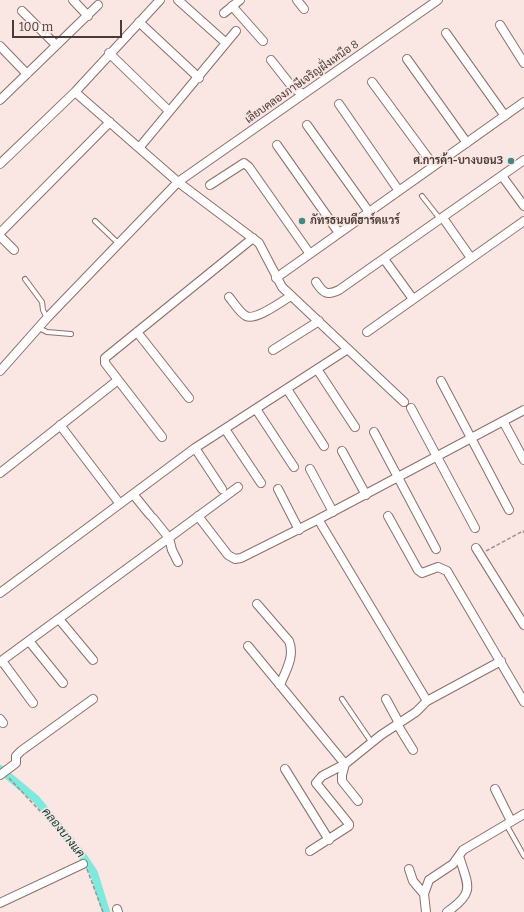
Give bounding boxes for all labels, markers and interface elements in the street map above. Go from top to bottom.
scale bar [14,12,124,38]
text: 100 m [19,20,53,34]
street label: เลียบคลองภาษีเจริญฝั่งเหนือ 8 [243,38,361,126]
place label: ศ.การค้า-บางบอน3 [413,154,503,168]
marker: ศ.การค้า-บางบอน3 [506,156,516,166]
place label: ภัทรธนบดีฮาร์ดแวร์ [310,214,400,228]
marker: ภัทรธนบดีฮาร์ดแวร์ [297,216,307,226]
water label: คลองบางแค [39,805,87,861]

